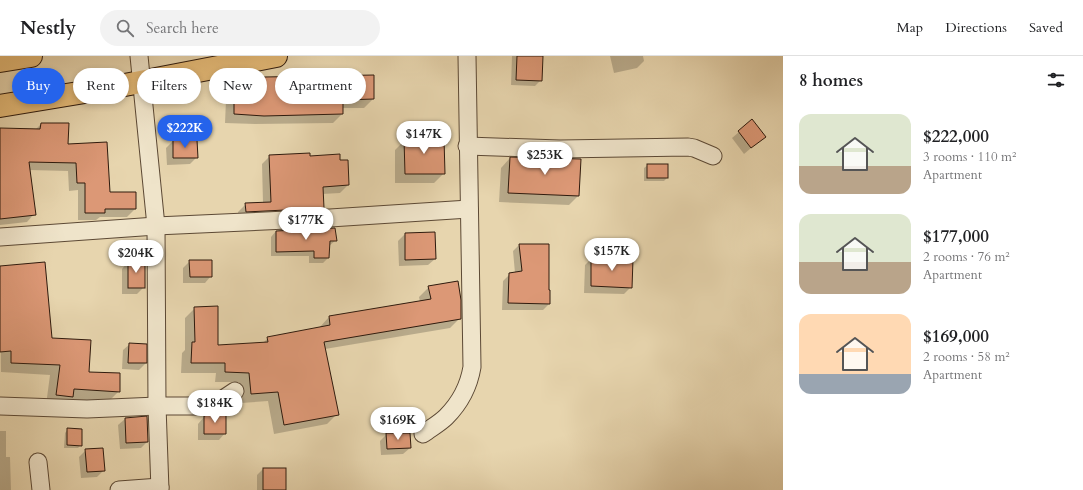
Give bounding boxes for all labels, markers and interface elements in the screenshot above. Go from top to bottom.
search box [100,10,380,46]
text: Nestly [20,15,76,41]
icon: search [114,17,136,39]
text: Search here [146,18,219,38]
text: Map [897,18,923,37]
text: Directions [945,18,1007,37]
text: Saved [1029,18,1063,37]
chip: Buy [12,68,65,104]
chip: Rent [73,68,129,104]
chip: Filters [137,68,201,104]
chip: New [209,68,267,104]
chip: Apartment [275,68,366,104]
text: 8 homes [799,69,863,92]
icon: filters [1045,69,1067,91]
pin: $222K [157,115,213,149]
text: $222K [166,119,204,137]
pin: $147K [396,121,452,155]
text: $147K [405,125,443,143]
text: $222,000 [923,125,989,148]
icon: home [831,130,879,178]
pin: $253K [517,142,573,176]
text: $253K [526,146,564,164]
text: 3 rooms · 110 m² [923,148,1016,166]
text: Apartment [923,166,982,184]
pin: $177K [278,207,334,241]
text: $177K [287,211,325,229]
text: $177,000 [923,225,989,248]
icon: home [831,230,879,278]
pin: $157K [584,238,640,272]
pin: $204K [108,240,164,274]
text: $157K [593,242,631,260]
text: $204K [117,244,155,262]
text: 2 rooms · 76 m² [923,248,1010,266]
text: Apartment [923,266,982,284]
text: $169,000 [923,325,989,348]
icon: home [831,330,879,378]
text: 2 rooms · 58 m² [923,348,1010,366]
text: Apartment [923,366,982,384]
pin: $184K [187,390,243,424]
text: $184K [196,394,234,412]
pin: $169K [370,407,426,441]
text: $169K [379,411,417,429]

